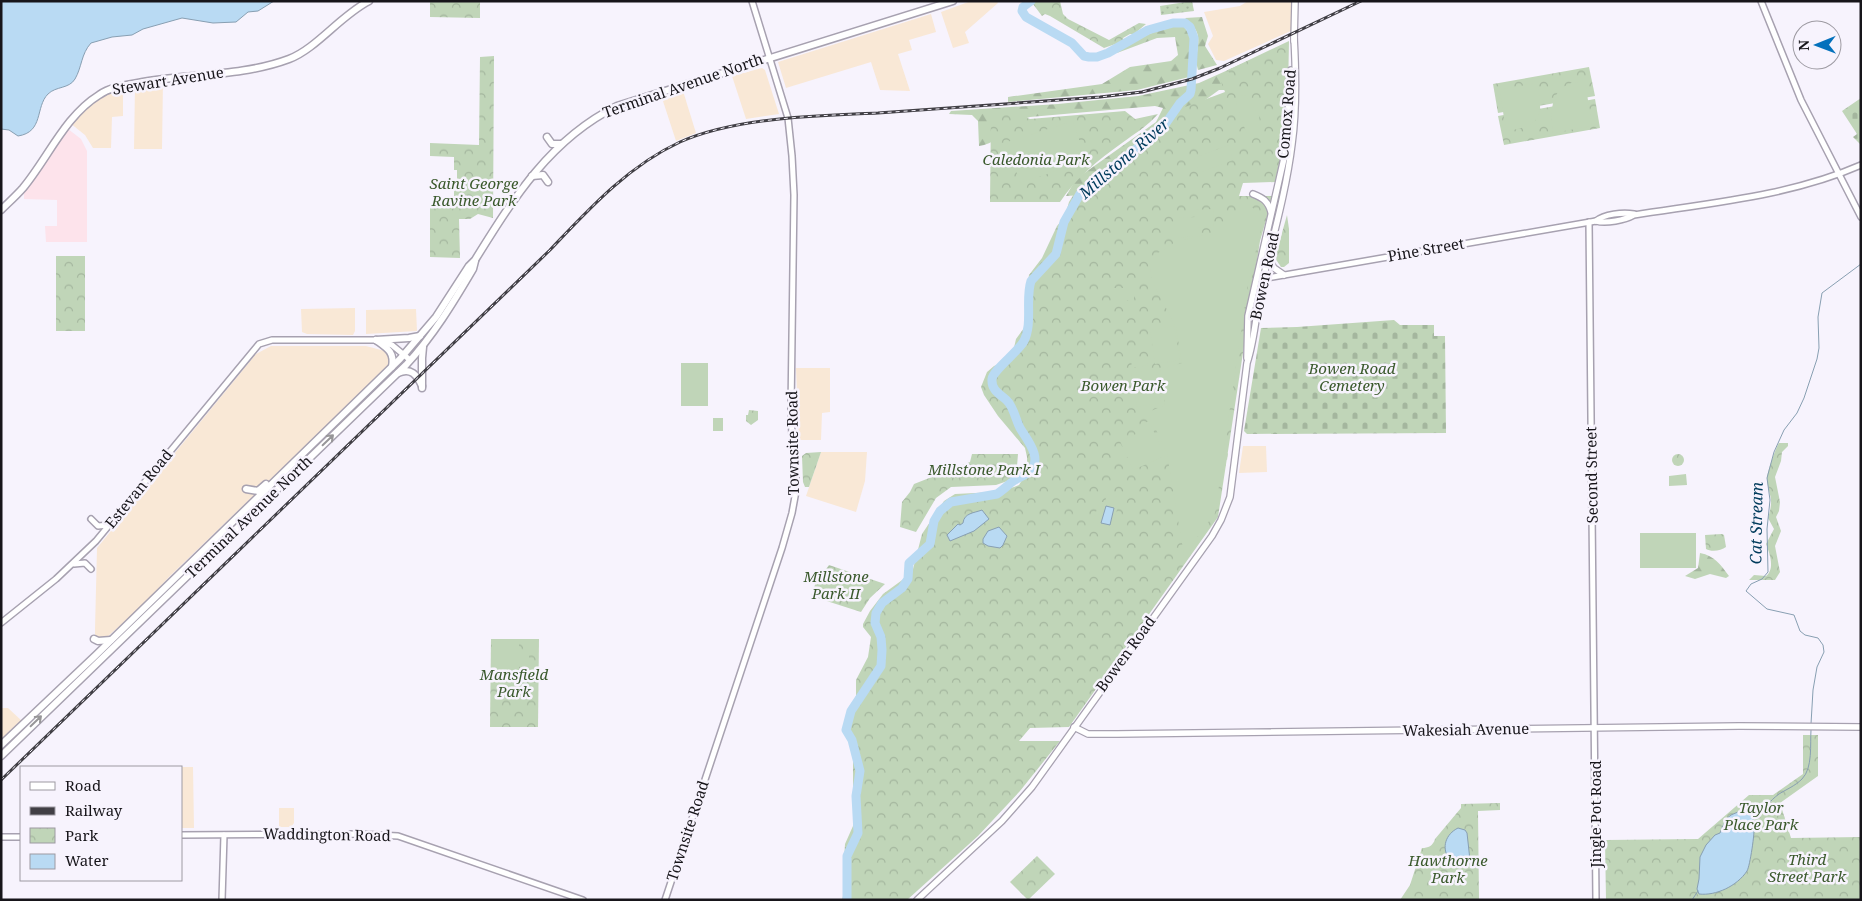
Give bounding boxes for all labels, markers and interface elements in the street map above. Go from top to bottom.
north arrow [1792,20,1842,70]
text: N [1794,40,1813,51]
street label: Terminal Avenue North [600,48,766,122]
street label: Stewart Avenue [111,61,225,99]
street label: Comox Road [1272,69,1300,159]
water label: Millstone River [1073,112,1174,204]
park label: Caledonia Park [982,149,1090,169]
park label: Saint George Ravine Park [430,173,519,210]
street label: Bowen Road [1245,230,1283,321]
street label: Pine Street [1386,232,1466,266]
park label: Bowen Road Cemetery [1308,358,1396,395]
park label: Bowen Park [1080,375,1166,395]
street label: Townsite Road [781,391,803,496]
street label: Second Street [1580,426,1602,524]
one-way arrow [322,434,334,447]
street label: Estevan Road [100,445,176,532]
street label: Terminal Avenue North [181,450,316,582]
park label: Millstone Park I [927,459,1042,479]
water label: Cat Stream [1744,481,1768,564]
park label: Millstone Park II [802,566,869,603]
street label: Bowen Road [1091,611,1159,695]
park label: Mansfield Park [479,664,548,701]
one-way arrow [30,715,42,728]
street label: Wakesiah Avenue [1402,718,1529,740]
street label: Jingle Pot Road [1585,760,1605,869]
legend [20,766,182,881]
text: Road [65,775,101,795]
street label: Townsite Road [661,778,713,884]
park label: Taylor Place Park [1723,797,1799,834]
text: Railway [65,800,123,820]
street label: Waddington Road [263,823,391,845]
text: Park [65,825,99,845]
park label: Third Street Park [1768,849,1847,886]
text: Water [65,850,108,870]
park label: Hawthorne Park [1407,850,1488,887]

